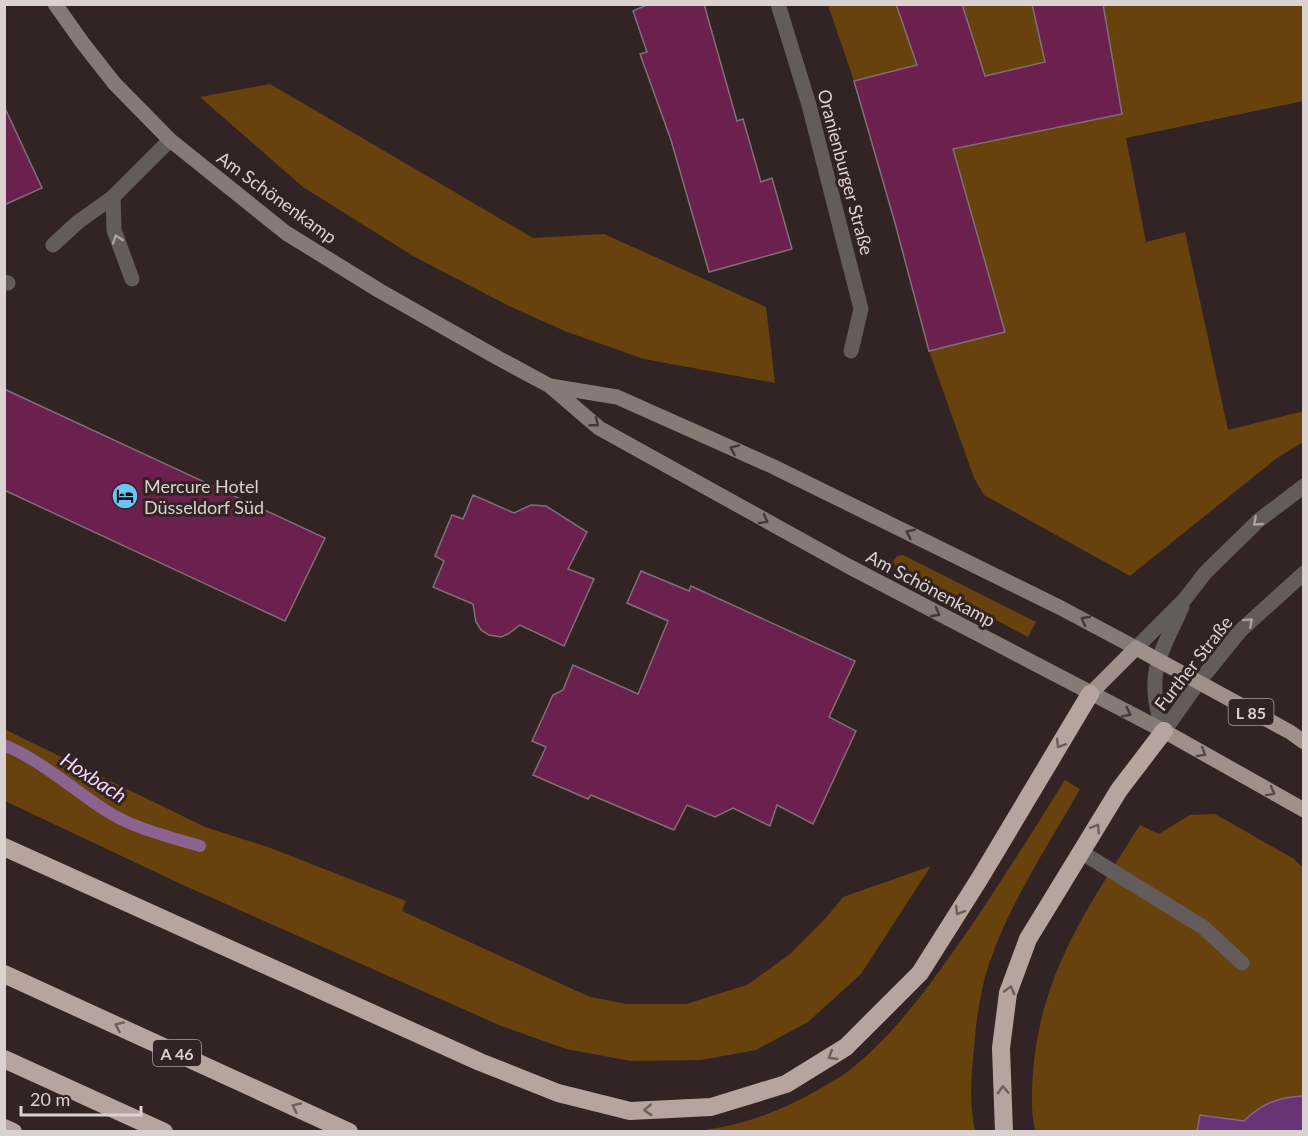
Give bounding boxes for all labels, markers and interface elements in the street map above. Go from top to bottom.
street label: Oranienburger Straße [813,87,879,257]
street label: Am Schönenkamp [213,146,341,248]
one-way arrow [112,234,125,245]
one-way arrow [588,416,599,427]
one-way arrow [730,444,741,456]
place label: Mercure Hotel Düsseldorf Süd [144,475,264,518]
hotel icon: Mercure Hotel Düsseldorf Süd [110,481,140,511]
one-way arrow [758,512,769,524]
one-way arrow [1253,515,1264,526]
one-way arrow [906,529,917,541]
street label: Am Schönenkamp [863,545,999,631]
one-way arrow [929,606,940,617]
street label: Further Straße [1149,611,1237,715]
one-way arrow [1080,616,1091,627]
one-way arrow [1242,618,1253,629]
road number: L 85 [1228,699,1274,725]
one-way arrow [1121,705,1132,717]
one-way arrow [1056,738,1068,748]
one-way arrow [1196,746,1206,757]
water label: Hoxbach [57,747,131,807]
one-way arrow [1265,785,1275,796]
one-way arrow [1088,824,1100,834]
one-way arrow [956,904,967,915]
one-way arrow [1002,985,1015,995]
one-way arrow [114,1022,125,1034]
road number: A 46 [153,1040,201,1066]
one-way arrow [828,1048,838,1060]
scale bar [21,1079,141,1117]
one-way arrow [996,1085,1009,1094]
text: 20 m [30,1088,70,1110]
one-way arrow [291,1103,302,1115]
one-way arrow [644,1103,653,1116]

